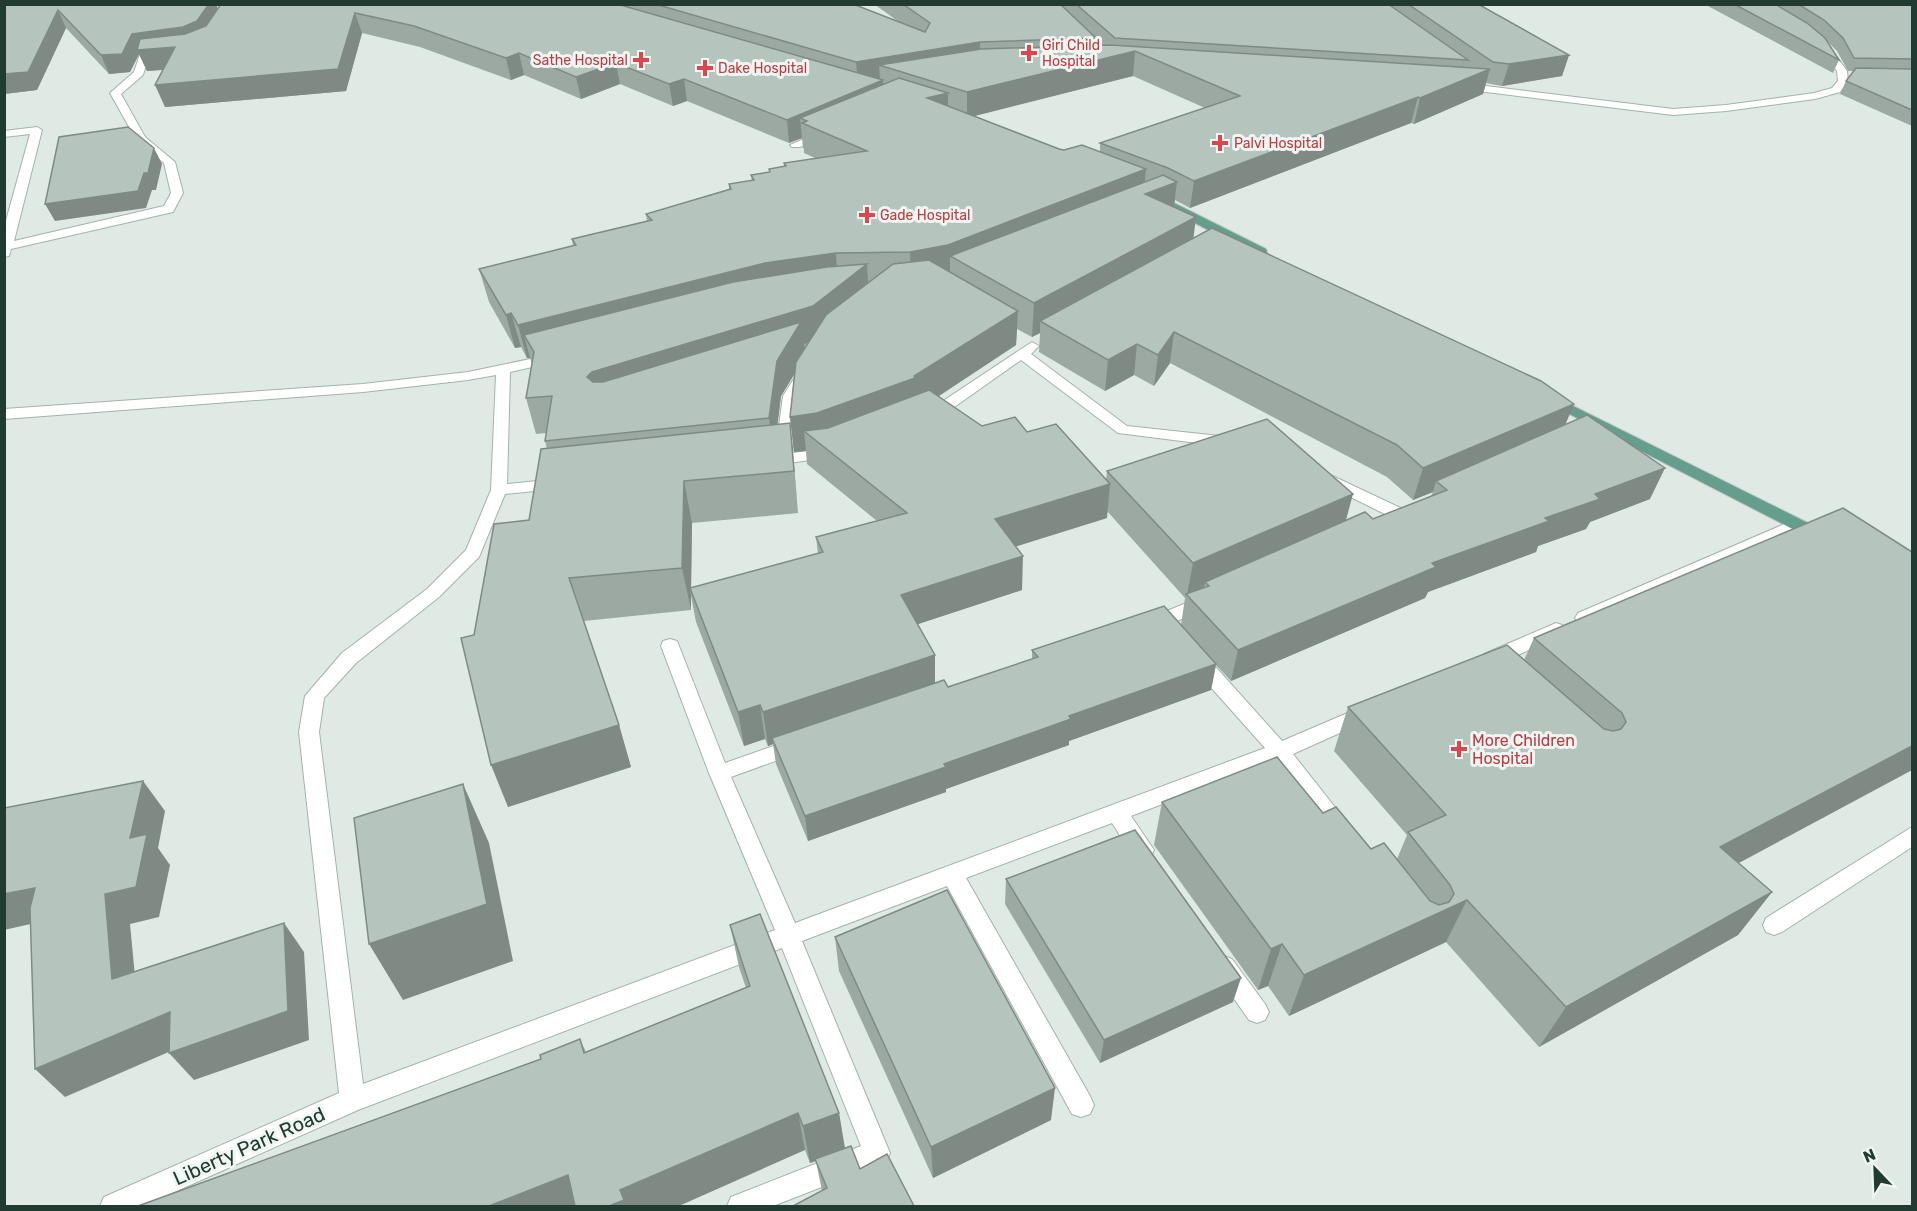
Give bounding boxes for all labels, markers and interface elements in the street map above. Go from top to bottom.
place label: Giri Child Hospital [1042,37,1100,70]
marker: Giri Child Hospital [1020,44,1038,62]
marker: Sathe Hospital [632,51,650,69]
place label: Sathe Hospital [533,52,628,69]
marker: Dake Hospital [696,59,714,77]
place label: Dake Hospital [718,60,807,77]
marker: Palvi Hospital [1211,134,1229,152]
place label: Palvi Hospital [1234,135,1322,152]
marker: Gade Hospital [858,206,876,224]
place label: Gade Hospital [880,207,970,224]
place label: More Children Hospital [1472,731,1575,768]
marker: More Children Hospital [1450,740,1468,758]
street label: Liberty Park Road [169,1102,329,1190]
north arrow [1845,1139,1905,1199]
text: N [1860,1145,1878,1167]

